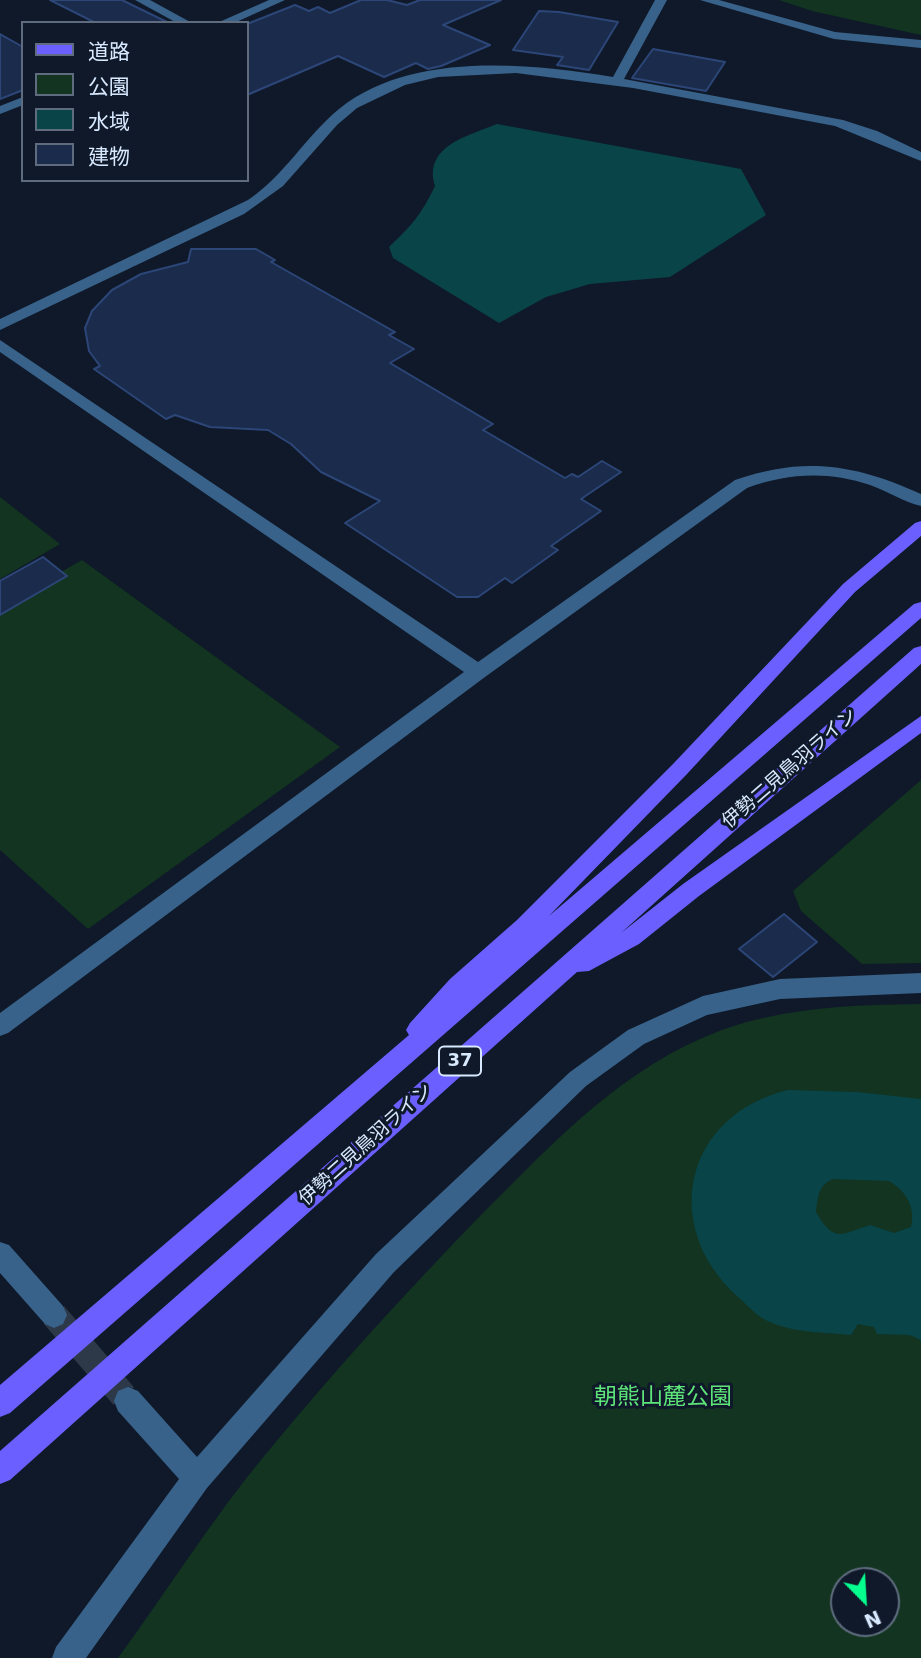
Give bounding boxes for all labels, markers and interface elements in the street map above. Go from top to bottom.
legend [21,21,248,182]
text: 道路 [88,40,130,64]
text: 公園 [88,75,130,99]
text: 水域 [88,110,130,134]
text: 建物 [88,145,130,169]
street label: 伊勢二見鳥羽ライン [718,704,862,834]
road number: 37 [439,1046,481,1076]
street label: 伊勢二見鳥羽ライン [295,1079,437,1211]
park label: 朝熊山麓公園 [594,1384,732,1412]
north arrow [830,1567,900,1637]
text: N [861,1606,884,1633]

